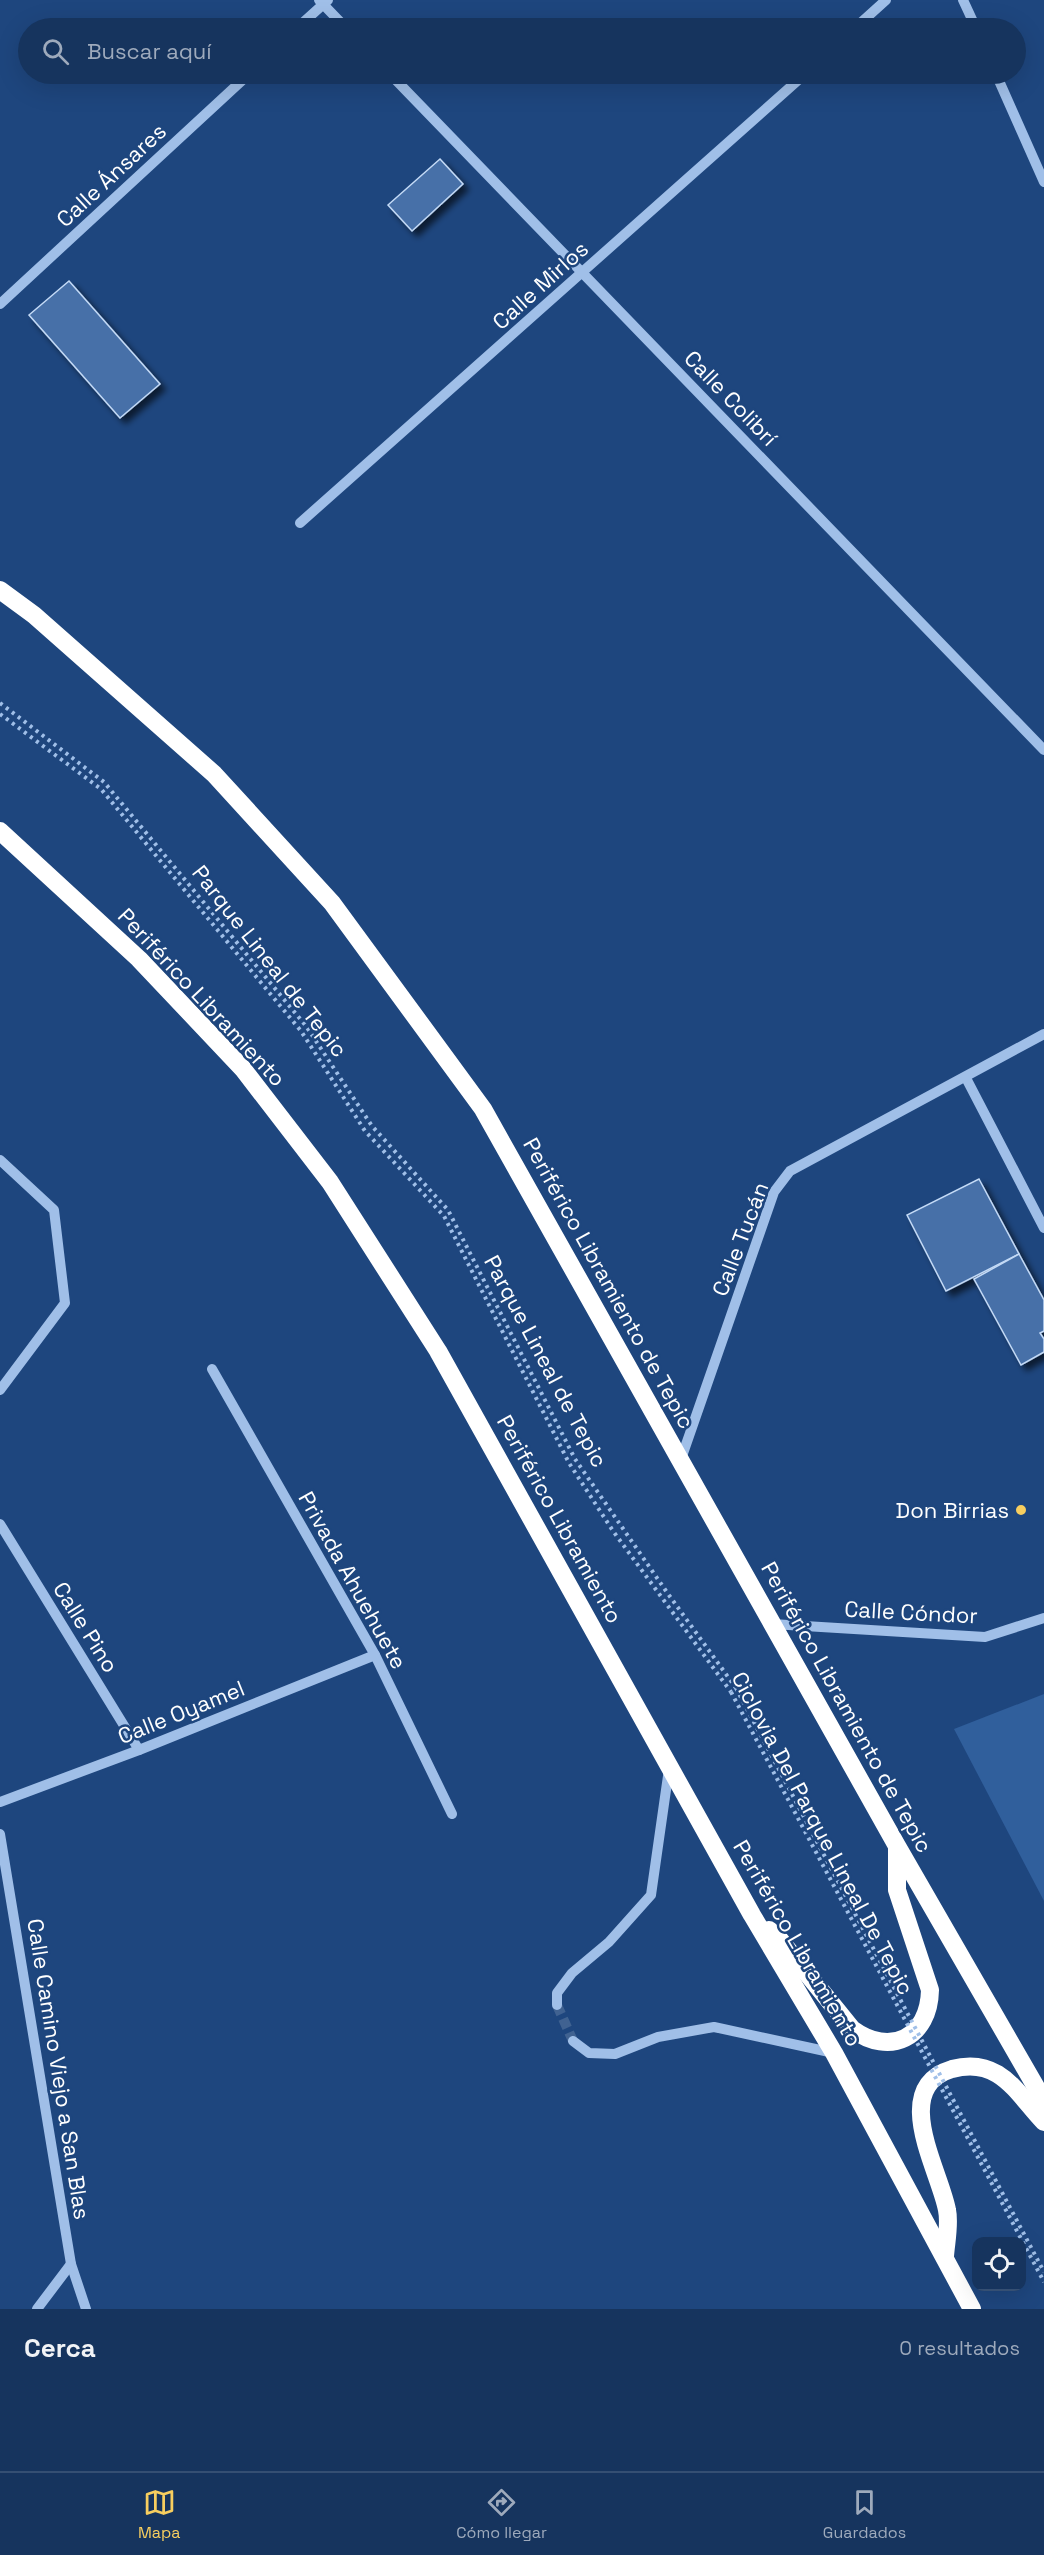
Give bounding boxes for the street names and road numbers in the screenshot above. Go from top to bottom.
street label: Calle Ánsares [50,117,172,233]
street label: Calle Mirlos [486,235,594,335]
street label: Calle Colibrí [678,344,784,452]
street label: Parque Lineal de Tepic [186,859,354,1063]
street label: Periférico Libramiento [112,902,292,1092]
street label: Periférico Libramiento de Tepic [517,1133,701,1433]
street label: Calle Tucán [705,1178,775,1300]
street label: Parque Lineal de Tepic [478,1250,614,1472]
street label: Periférico Libramiento [491,1410,629,1628]
street label: Privada Ahuehuete [293,1486,413,1674]
street label: Periférico Libramiento de Tepic [755,1557,939,1857]
street label: Calle Pino [47,1576,125,1678]
street label: Calle Cóndor [844,1595,978,1629]
street label: Ciclovia Del Parque Lineal De Tepic [726,1667,920,1999]
street label: Calle Oyamel [113,1674,249,1750]
street label: Periférico Libramiento [727,1835,869,2051]
street label: Calle Camino Viejo a San Blas [21,1917,97,2221]

